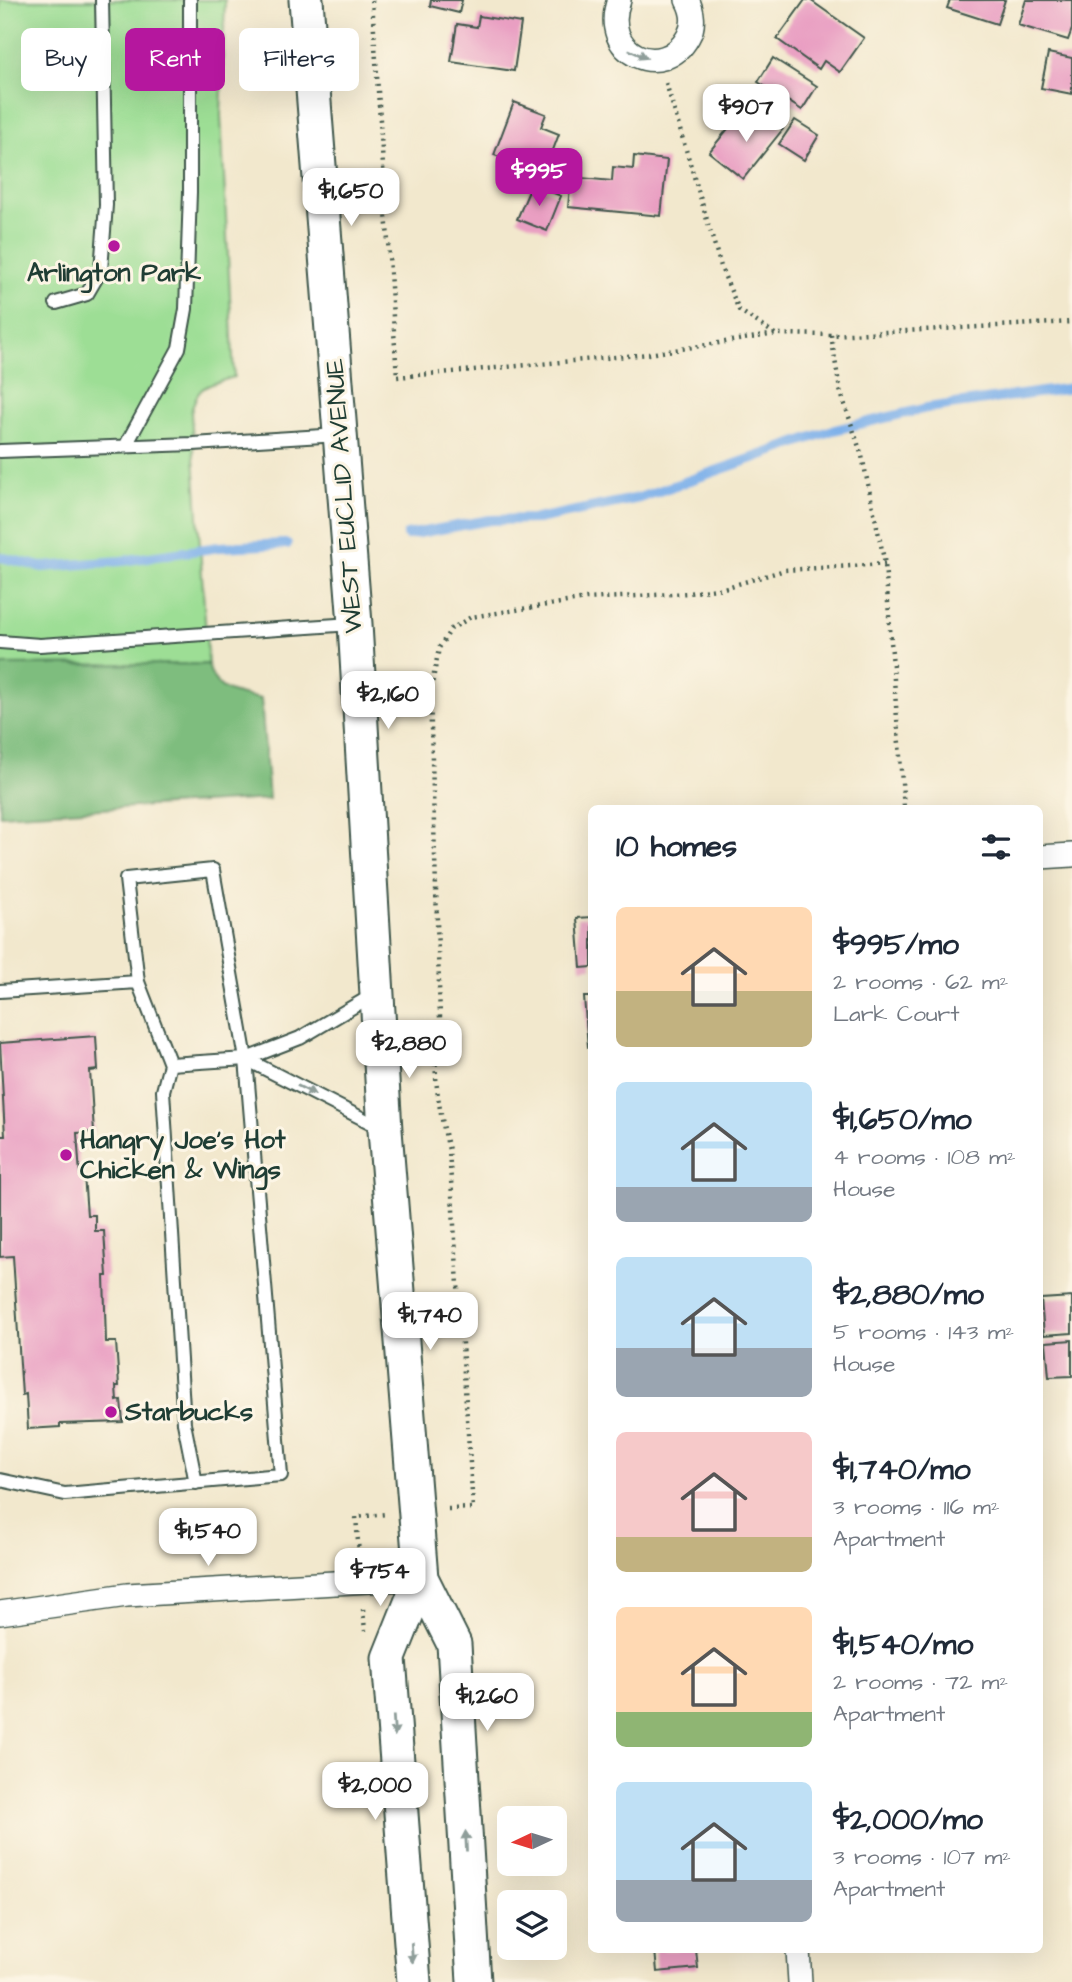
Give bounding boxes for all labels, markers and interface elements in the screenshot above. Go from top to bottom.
chip: Buy [21,28,111,91]
chip: Rent [125,28,225,91]
chip: Filters [239,28,359,91]
one-way arrow [628,48,648,60]
pin: $907 [705,85,787,144]
text: $907 [719,91,773,123]
pin: $995 [498,148,580,208]
text: $995 [511,155,567,187]
pin: $1,650 [294,168,408,228]
text: $1,650 [318,175,384,207]
marker: Arlington Park [106,238,122,254]
place label: Arlington Park [27,255,202,294]
street label: WEST EUCLID AVENUE [316,357,372,635]
pin: $2,160 [331,672,445,731]
text: $2,160 [357,678,419,710]
text: 10 homes [616,826,737,868]
icon: filters [977,828,1015,866]
text: $995/mo [833,924,959,966]
icon: home [672,935,756,1019]
text: 2 rooms · 62 m² [833,966,1008,998]
text: Lark Court [833,998,960,1030]
pin: $2,880 [352,1020,466,1080]
text: $2,880 [372,1027,446,1059]
one-way arrow [296,1085,316,1096]
text: $1,650/mo [833,1099,972,1141]
icon: home [672,1110,756,1194]
place label: Hangry Joe's Hot Chicken & Wings [80,1122,286,1191]
text: 4 rooms · 108 m² [833,1141,1016,1173]
marker: Hangry Joe's Hot Chicken & Wings [58,1147,74,1163]
text: House [833,1173,896,1205]
text: $2,880/mo [833,1274,984,1316]
icon: home [672,1285,756,1369]
pin: $1,740 [373,1292,487,1352]
text: $1,740 [398,1299,462,1331]
text: 5 rooms · 143 m² [833,1316,1014,1348]
text: House [833,1348,896,1380]
place label: Starbucks [124,1394,253,1430]
marker: Starbucks [103,1404,119,1420]
text: $1,740/mo [833,1449,971,1491]
icon: home [672,1460,756,1544]
text: 3 rooms · 116 m² [833,1491,1000,1523]
pin: $1,540 [151,1508,265,1568]
text: $1,540 [175,1515,241,1547]
text: Apartment [833,1523,945,1555]
pin: $754 [339,1548,421,1608]
text: $754 [351,1555,409,1587]
text: $1,540/mo [833,1624,973,1666]
icon: home [672,1635,756,1719]
text: 2 rooms · 72 m² [833,1666,1008,1698]
pin: $1,260 [430,1674,544,1733]
text: $1,260 [456,1680,518,1712]
text: Apartment [833,1698,945,1730]
one-way arrow [389,1715,400,1737]
pin: $2,000 [318,1762,432,1822]
text: $2,000 [338,1769,412,1801]
text: $2,000/mo [833,1799,983,1841]
north arrow [497,1806,567,1876]
map controls [497,1806,567,1960]
icon: home [672,1810,756,1894]
one-way arrow [461,1830,472,1852]
text: 3 rooms · 107 m² [833,1841,1011,1873]
text: Apartment [833,1873,945,1905]
button: layers [497,1890,567,1960]
one-way arrow [407,1942,418,1964]

